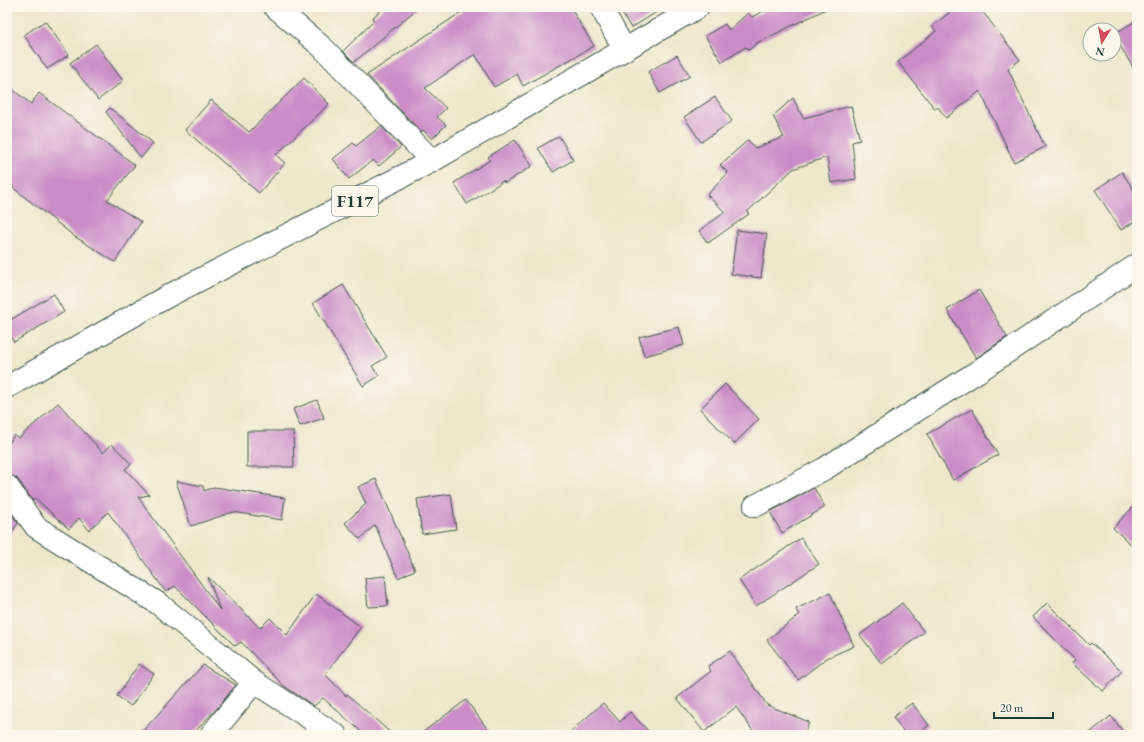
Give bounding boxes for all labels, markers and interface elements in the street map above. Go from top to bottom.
north arrow [1082,22,1122,62]
text: N [1094,44,1106,60]
road number: F117 [332,186,378,216]
scale bar [994,694,1053,720]
text: 20 m [1000,700,1024,716]

